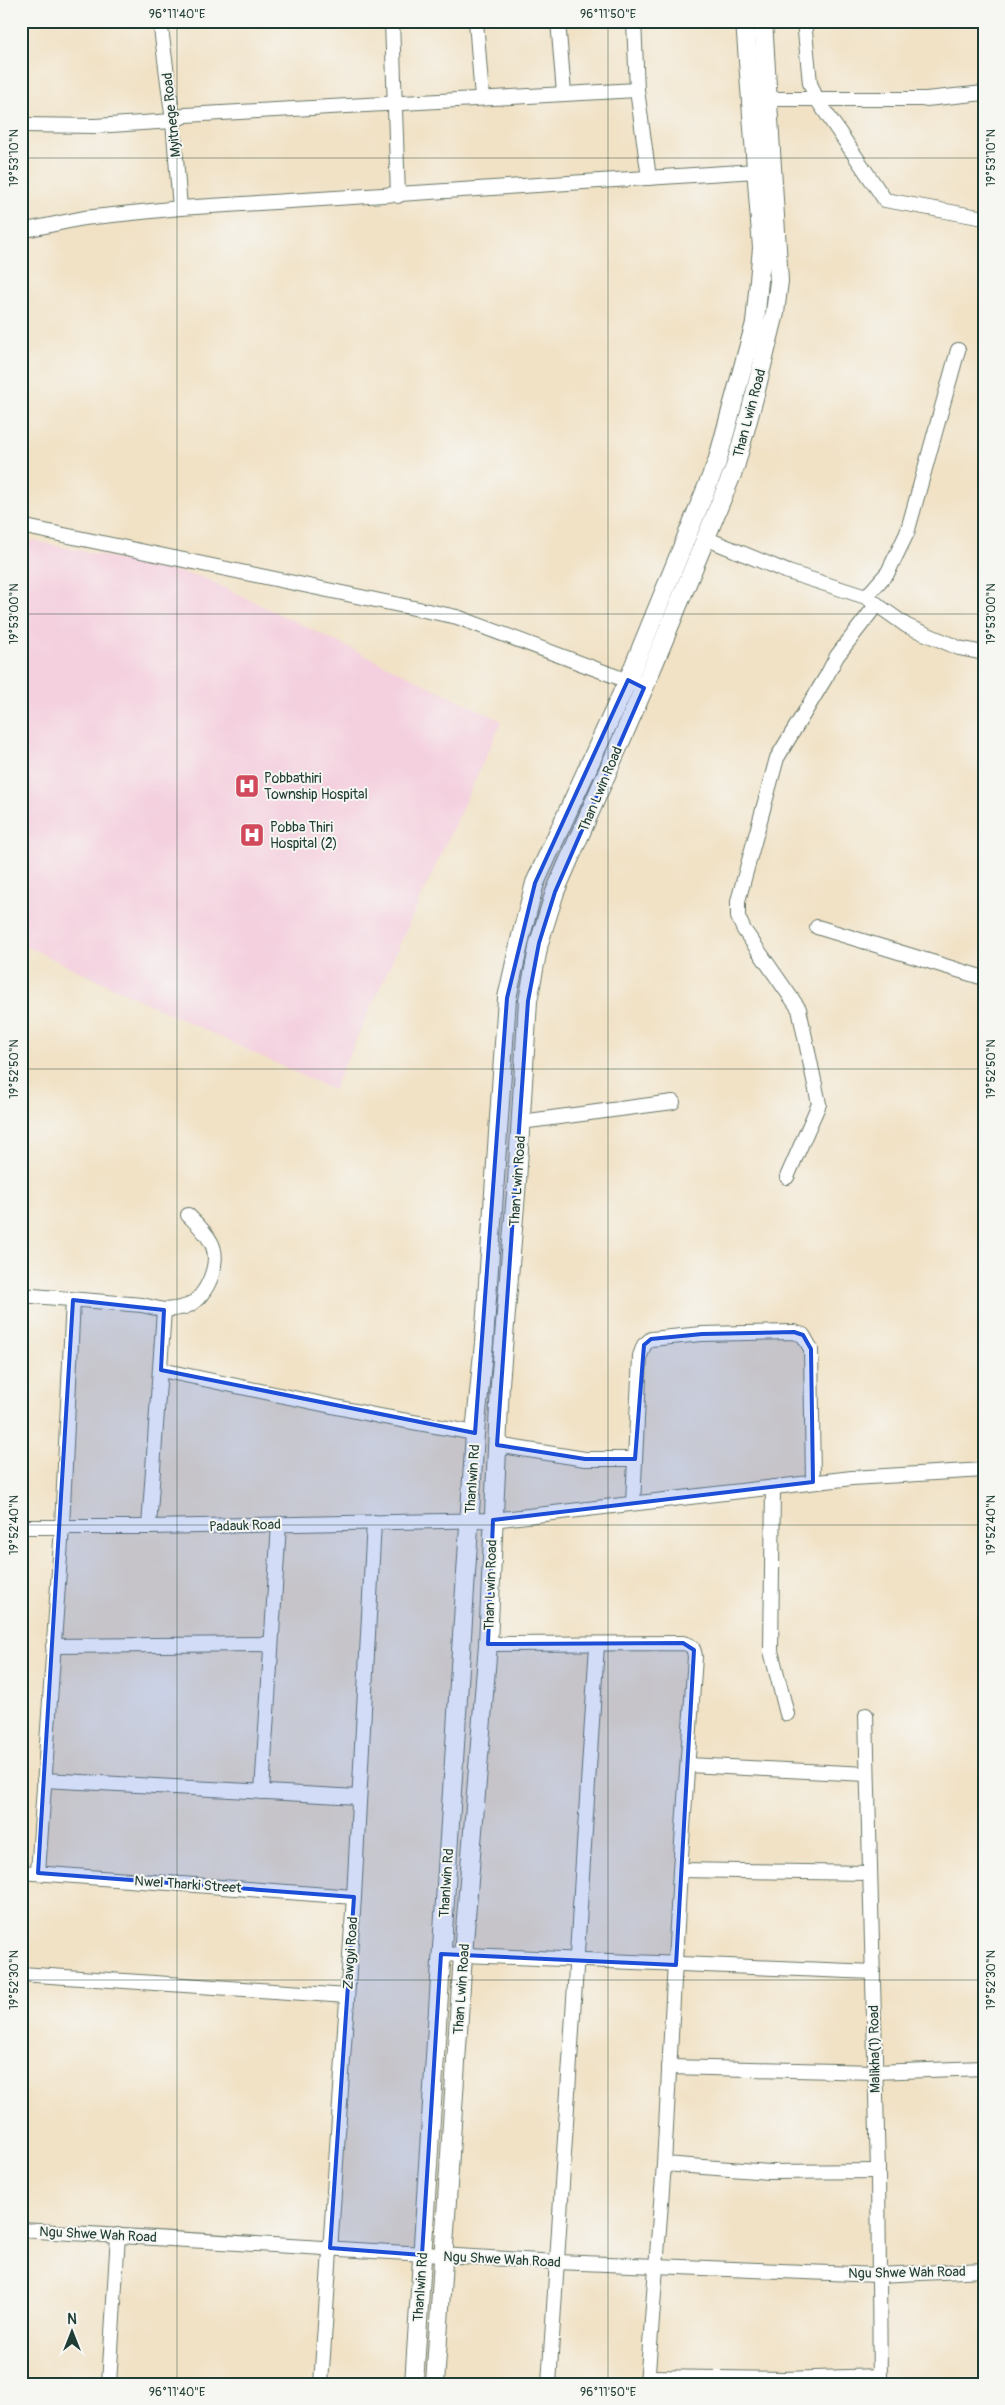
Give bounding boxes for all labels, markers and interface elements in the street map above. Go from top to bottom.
text: 96°11'40"E [149,7,205,22]
text: 96°11'50"E [580,7,636,22]
street label: Myitnege Road [159,72,184,158]
text: 19°53'10"N [7,129,22,187]
text: 19°53'10"N [984,129,999,187]
street label: Than Lwin Road [729,367,770,459]
text: 19°53'00"N [7,583,22,645]
text: 19°53'00"N [984,583,999,645]
street label: Than Lwin Road [575,744,626,834]
place label: Pobbathiri Township Hospital [264,770,368,803]
hospital icon: Pobbathiri Township Hospital [234,773,260,799]
place label: Pobba Thiri Hospital (2) [270,819,337,852]
hospital icon: Pobba Thiri Hospital (2) [239,822,265,848]
text: 19°52'50"N [7,1039,22,1099]
text: 19°52'50"N [984,1039,999,1099]
street label: Than Lwin Road [506,1135,529,1227]
street label: Thanlwin Rd [462,1444,483,1514]
text: 19°52'40"N [7,1495,22,1555]
text: 19°52'40"N [984,1495,999,1555]
street label: Padauk Road [209,1516,281,1535]
street label: Than Lwin Road [480,1539,501,1631]
street label: Thanlwin Rd [436,1848,457,1918]
street label: Nwel Tharki Street [134,1872,242,1897]
street label: Zawgyi Road [339,1916,362,1990]
street label: Than Lwin Road [450,1943,473,2035]
text: 19°52'30"N [7,1950,22,2010]
text: 19°52'30"N [984,1950,999,2010]
street label: Malikha(1) Road [865,2005,884,2093]
street label: Ngu Shwe Wah Road [39,2223,157,2246]
street label: Ngu Shwe Wah Road [443,2248,561,2271]
street label: Thanlwin Rd [410,2252,431,2322]
street label: Ngu Shwe Wah Road [848,2263,966,2282]
north arrow [48,2308,98,2358]
text: N [67,2311,77,2328]
text: 96°11'40"E [149,2385,205,2400]
text: 96°11'50"E [580,2385,636,2400]

